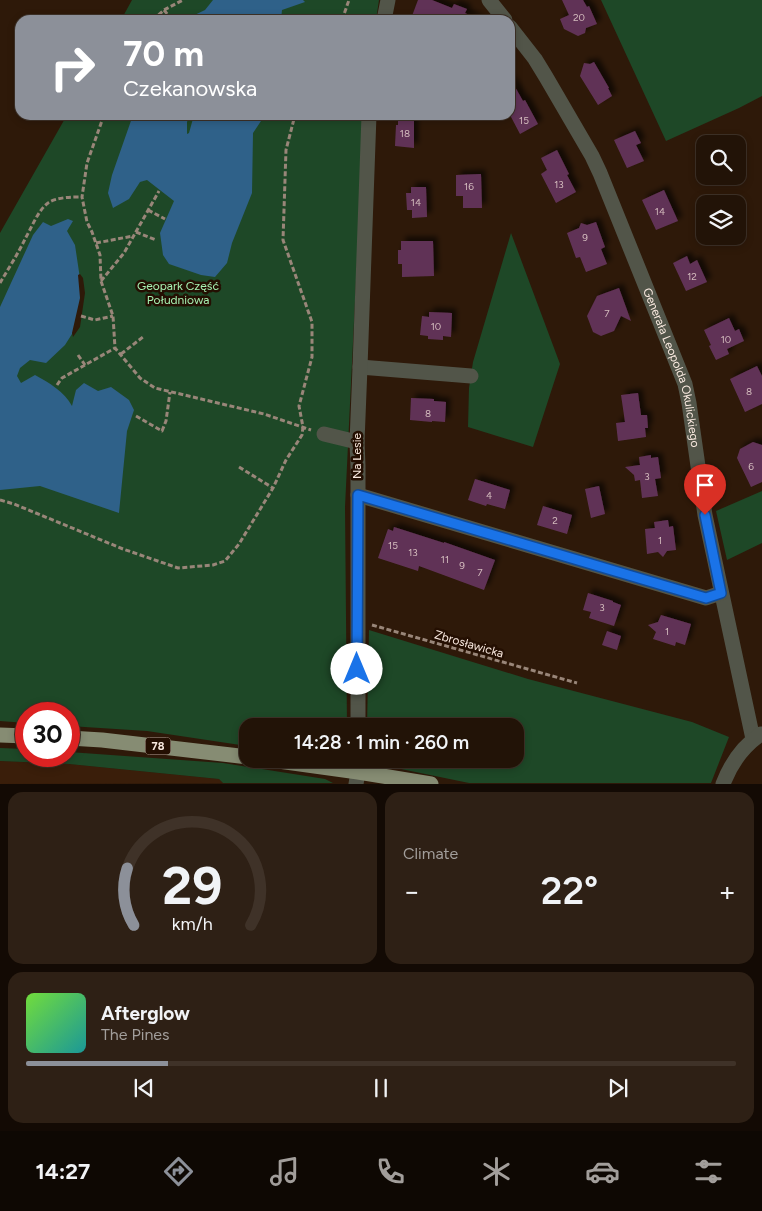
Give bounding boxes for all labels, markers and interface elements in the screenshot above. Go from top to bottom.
house number: 20 [573,11,585,24]
text: 70 m [123,33,204,75]
icon: right [40,35,105,100]
text: Czekanowska [123,75,257,102]
house number: 15 [519,114,529,127]
house number: 18 [400,127,410,140]
map controls [696,135,746,245]
button: search [696,135,746,185]
house number: 13 [554,178,564,191]
house number: 16 [464,180,474,193]
button: layers [696,195,746,245]
house number: 14 [411,196,421,209]
house number: 14 [655,205,665,218]
house number: 9 [582,231,588,244]
house number: 12 [687,270,697,283]
park label: Geopark Część Południowa [137,279,219,307]
street label: Generała Leopolda Okulickiego [640,286,702,448]
house number: 7 [604,307,610,320]
house number: 10 [431,320,441,333]
house number: 10 [721,333,731,346]
house number: 8 [746,385,752,398]
house number: 8 [425,407,431,420]
street label: Na Lesie [350,433,364,479]
house number: 6 [748,460,754,473]
pin [684,464,726,515]
house number: 3 [644,470,650,483]
icon: arrive [691,471,719,499]
house number: 4 [486,489,492,502]
house number: 2 [552,514,558,527]
house number: 1 [658,534,662,547]
house number: 15 [388,539,398,552]
house number: 13 [408,546,418,559]
house number: 11 [441,553,449,566]
house number: 9 [459,559,465,572]
house number: 7 [477,566,483,579]
house number: 3 [599,601,605,614]
house number: 1 [665,625,669,638]
street label: Zbrosławicka [433,627,505,661]
position arrow [330,642,382,694]
speed limit sign: 30 [15,702,80,767]
text: 14:28 · 1 min · 260 m [294,731,469,754]
road number: 78 [146,738,170,754]
text: Climate [403,844,458,863]
text: 29 [162,855,223,917]
text: 22° [541,868,598,914]
text: − [403,874,420,908]
text: + [719,874,736,908]
text: km/h [172,913,213,934]
text: Afterglow [101,1002,190,1025]
text: The Pines [101,1025,170,1044]
icon: previous [130,1074,158,1102]
icon: pause [367,1074,395,1102]
icon: next [604,1074,632,1102]
icon: directions [161,1154,196,1189]
icon: music [267,1154,302,1189]
icon: phone [373,1154,408,1189]
icon: climate [479,1154,514,1189]
icon: car [585,1154,620,1189]
icon: filters [691,1154,726,1189]
text: 14:27 [36,1158,90,1185]

